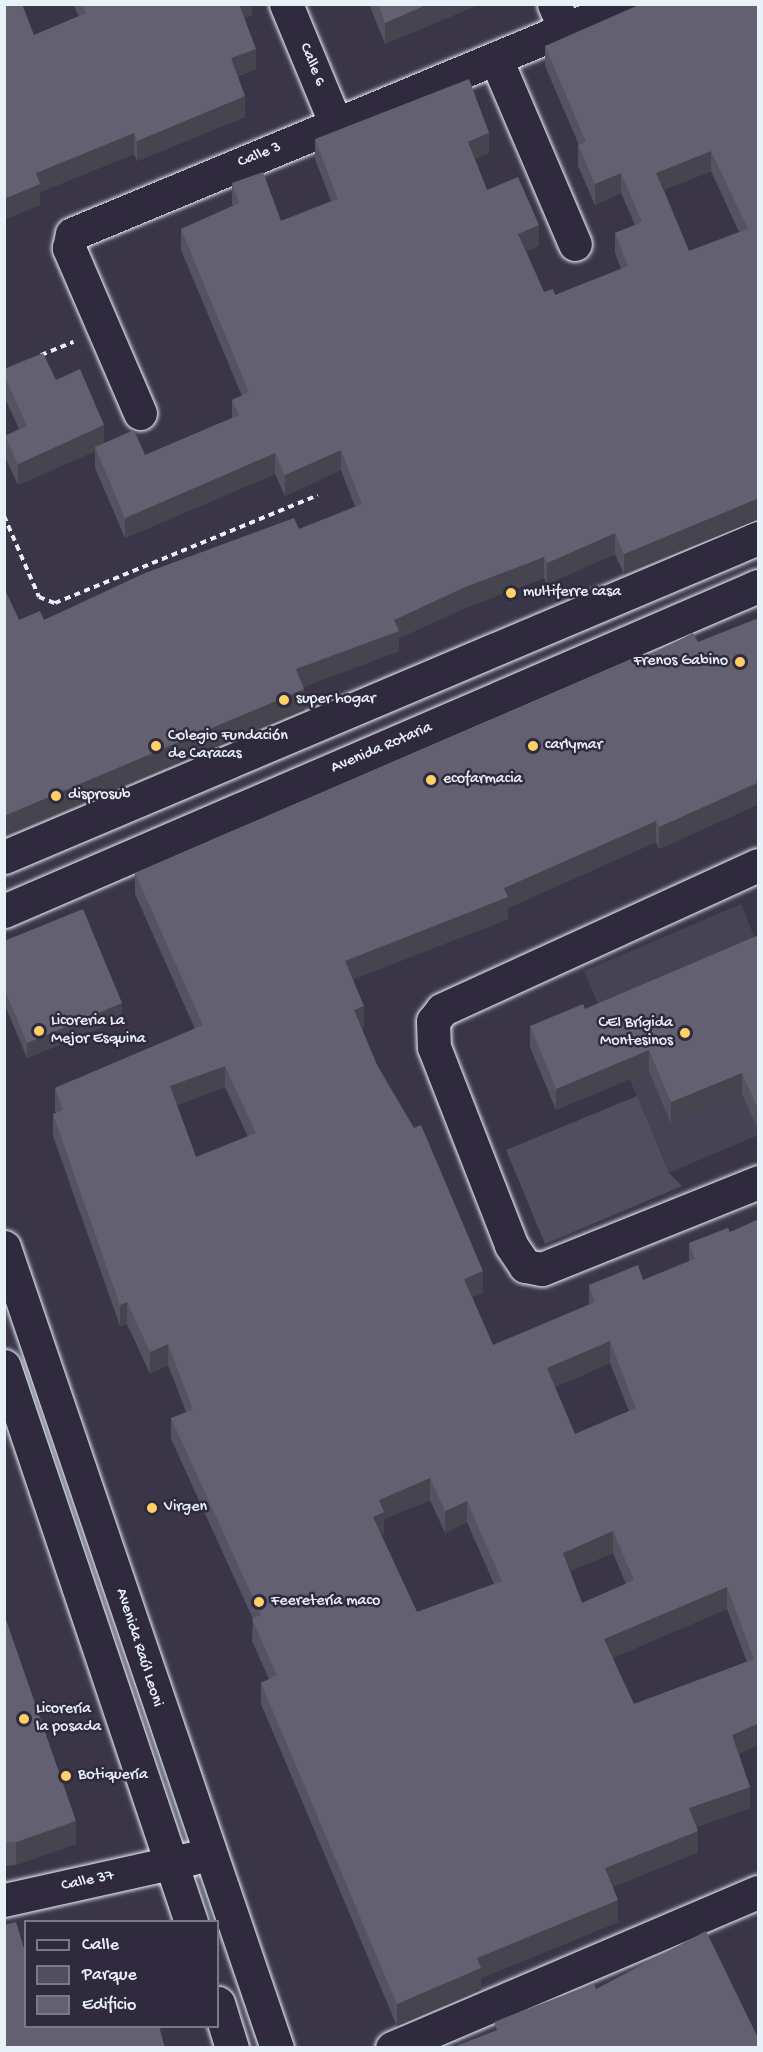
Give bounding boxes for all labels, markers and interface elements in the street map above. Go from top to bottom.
street label: Calle 6 [294,41,328,89]
street label: Calle 3 [236,139,284,173]
place label: multiferre casa [523,583,621,603]
marker: multiferre casa [504,586,518,600]
place label: Frenos Gabino [634,652,728,672]
marker: Frenos Gabino [733,655,747,669]
place label: super hogar [296,690,376,710]
marker: super hogar [277,693,291,707]
street label: Avenida Rotaria [329,719,435,779]
place label: Colegio Fundación de Caracas [168,727,288,765]
place label: carlymar [545,736,602,756]
marker: Colegio Fundación de Caracas [149,739,163,753]
marker: carlymar [526,739,540,753]
place label: ecofarmacia [443,770,522,790]
marker: ecofarmacia [424,773,438,787]
place label: disprosub [68,786,130,806]
marker: disprosub [49,789,63,803]
place label: Licoreria La Mejor Esquina [51,1012,146,1050]
place label: CEI Brígida Montesinos [599,1014,673,1052]
marker: Licoreria La Mejor Esquina [32,1024,46,1038]
marker: CEI Brígida Montesinos [678,1026,692,1040]
place label: Virgen [164,1498,207,1518]
marker: Virgen [145,1501,159,1515]
street label: Avenida Raúl Leoni [110,1586,166,1710]
place label: Feeretería maco [271,1592,380,1612]
marker: Feeretería maco [252,1595,266,1609]
place label: Licorería la posada [36,1700,101,1738]
marker: Licorería la posada [17,1712,31,1726]
place label: Botiquería [78,1766,148,1786]
marker: Botiquería [59,1769,73,1783]
street label: Calle 37 [60,1867,116,1897]
legend [24,1920,219,2028]
text: Calle [82,1935,119,1956]
text: Parque [82,1965,137,1986]
text: Edificio [82,1995,136,2016]

